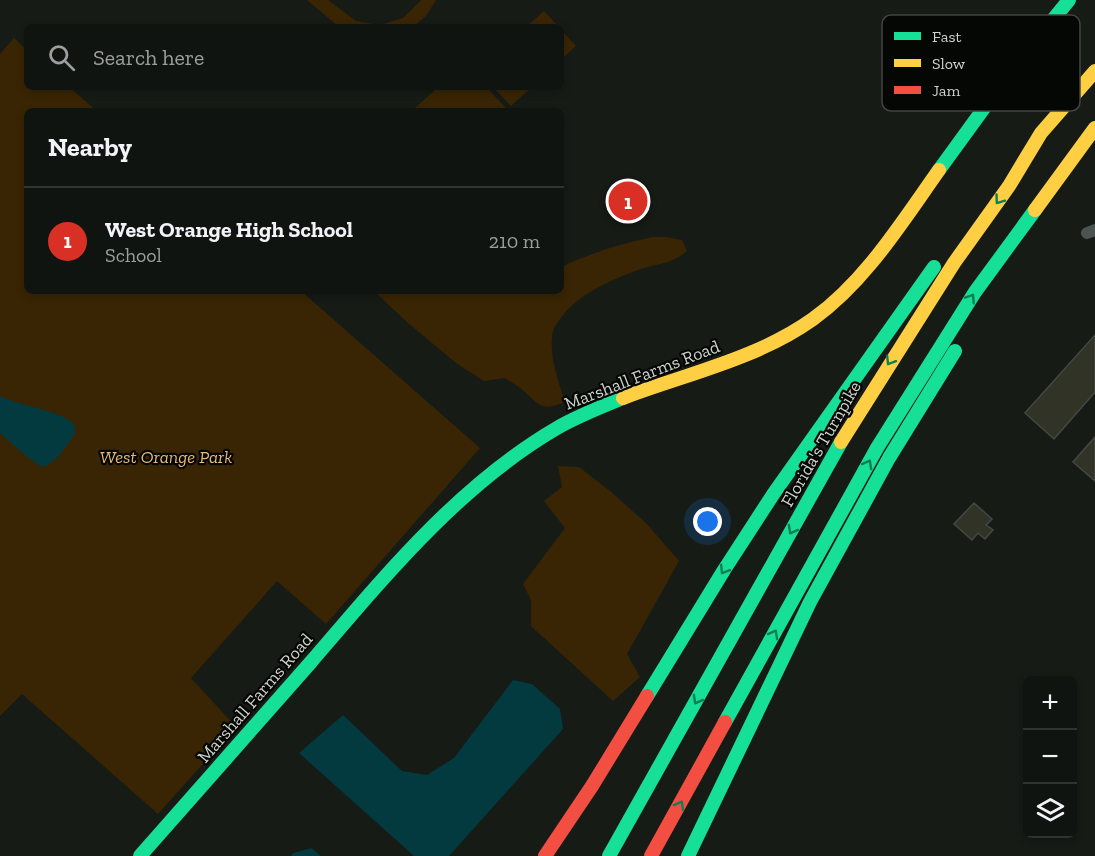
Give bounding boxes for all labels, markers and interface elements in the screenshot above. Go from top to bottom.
legend [882,15,1080,111]
search box [24,24,564,90]
text: Fast [932,27,961,46]
icon: search [45,41,78,74]
text: Search here [93,44,204,71]
text: Slow [932,54,966,73]
text: Jam [932,81,961,100]
text: Nearby [48,131,132,163]
pin: 1 [608,178,648,224]
one-way arrow [995,193,1006,204]
text: West Orange High School [105,216,353,243]
text: 1 [63,229,72,253]
text: 210 m [489,229,540,253]
text: School [105,243,162,267]
one-way arrow [964,294,975,305]
street label: Marshall Farms Road [561,335,723,415]
one-way arrow [886,355,897,366]
street label: Florida's Turnpike [776,377,866,511]
park label: West Orange Park [100,446,232,468]
one-way arrow [861,460,872,470]
your location [693,507,722,536]
one-way arrow [788,524,799,534]
one-way arrow [719,564,731,574]
street label: Marshall Farms Road [193,629,317,767]
one-way arrow [767,630,778,641]
map controls [1023,676,1077,838]
button: + [1023,676,1077,730]
one-way arrow [693,694,704,705]
button: − [1023,730,1077,784]
button: layers [1023,784,1077,838]
one-way arrow [673,801,684,811]

